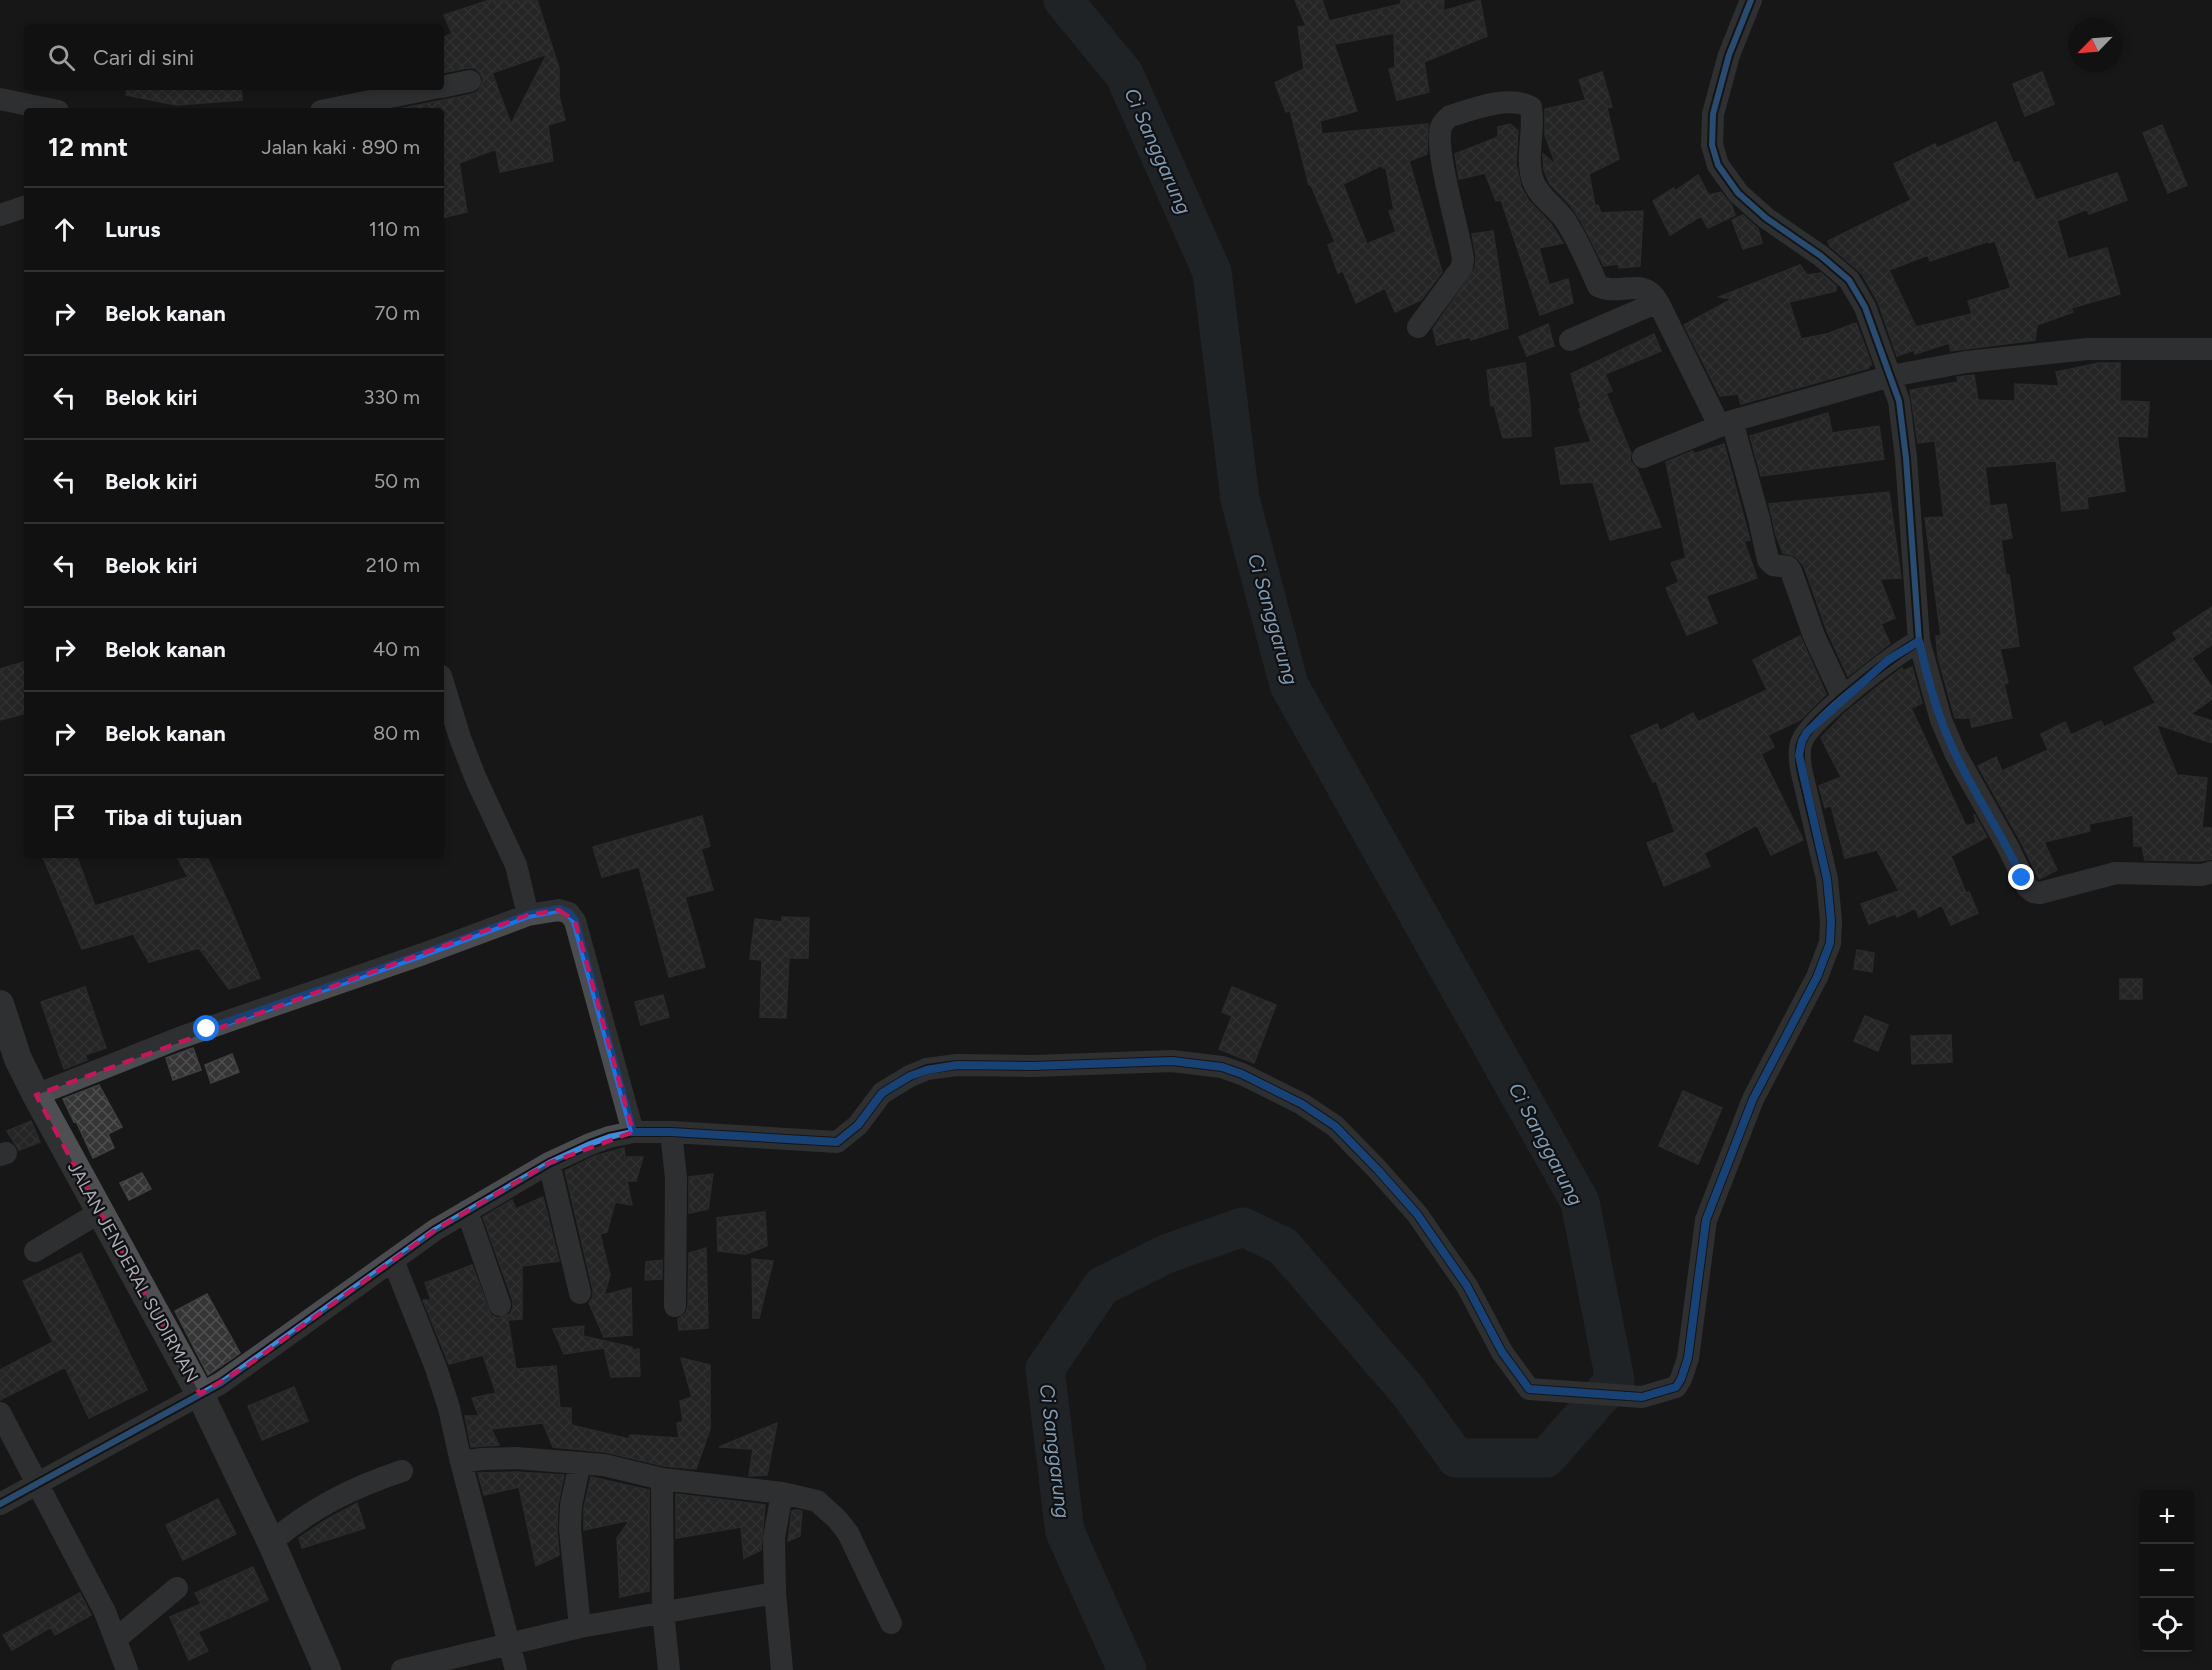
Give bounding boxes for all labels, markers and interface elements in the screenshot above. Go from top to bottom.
north arrow [2068,18,2122,72]
search box [24,24,444,90]
icon: search [45,41,78,74]
text: Cari di sini [93,44,194,71]
water label: Ci Sanggarung [1120,84,1197,218]
text: 12 mnt [48,131,128,163]
text: Jalan kaki · 890 m [261,135,420,159]
icon: ahead [48,213,81,246]
text: Lurus [105,216,160,243]
text: 110 m [369,217,420,241]
icon: right [48,297,81,330]
text: Belok kanan [105,300,226,327]
text: 70 m [374,301,420,325]
icon: left [48,381,81,414]
text: Belok kiri [105,384,198,411]
text: 330 m [363,385,420,409]
icon: left [48,465,81,498]
text: Belok kiri [105,468,198,495]
text: 50 m [374,469,420,493]
icon: left [48,549,81,582]
water label: Ci Sanggarung [1243,551,1303,688]
text: Belok kiri [105,552,198,579]
text: 210 m [366,553,420,577]
icon: right [48,633,81,666]
text: Belok kanan [105,636,226,663]
text: 40 m [373,637,420,661]
icon: right [48,717,81,750]
text: Belok kanan [105,720,226,747]
text: 80 m [373,721,420,745]
icon: arrive [48,801,81,834]
text: Tiba di tujuan [105,804,242,831]
route end [2008,864,2034,890]
route start [193,1015,219,1041]
water label: Ci Sanggarung [1504,1079,1588,1210]
street label: JALAN JENDERAL SUDIRMAN [63,1158,203,1386]
water label: Ci Sanggarung [1035,1382,1075,1520]
map controls [2140,1490,2194,1652]
button: + [2140,1490,2194,1544]
button: − [2140,1544,2194,1598]
button: locate [2140,1598,2194,1652]

